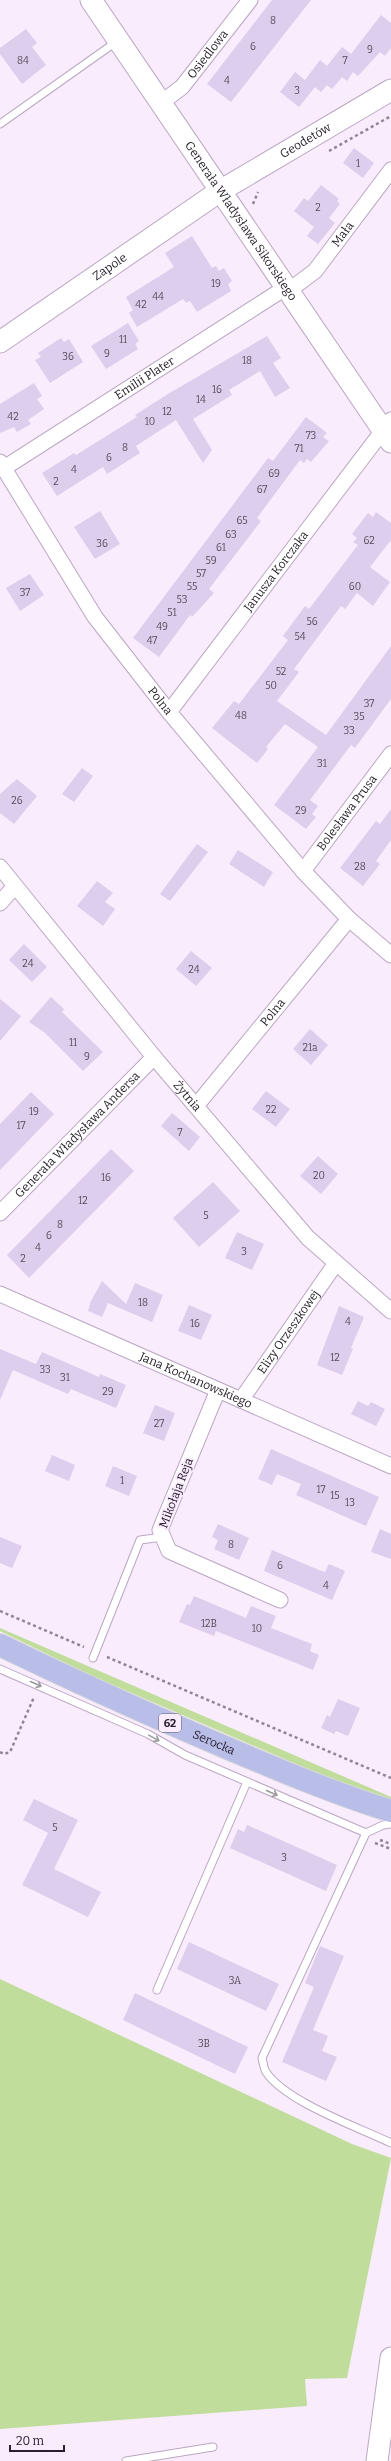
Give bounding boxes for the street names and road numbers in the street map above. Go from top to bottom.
street label: Osiedlowa [184,27,231,81]
street label: Geodetów [277,120,334,161]
street label: Generała Władysława Sikorskiego [182,139,300,303]
street label: Mała [329,219,357,250]
street label: Zapole [90,250,129,283]
street label: Emilii Plater [112,353,178,402]
street label: Janusza Korczaka [240,528,311,615]
street label: Polna [145,684,176,718]
street label: Bolesława Prusa [314,772,380,853]
street label: Polna [257,995,288,1029]
street label: Generała Władysława Andersa [12,1068,143,1201]
street label: Żytnia [171,1077,204,1115]
street label: Elizy Orzeszkowej [254,1287,322,1376]
street label: Jana Kochanowskiego [137,1349,254,1411]
street label: Mikołaja Reja [156,1455,196,1530]
road number: 62 [159,1714,181,1732]
street label: Serocka [191,1727,238,1758]

